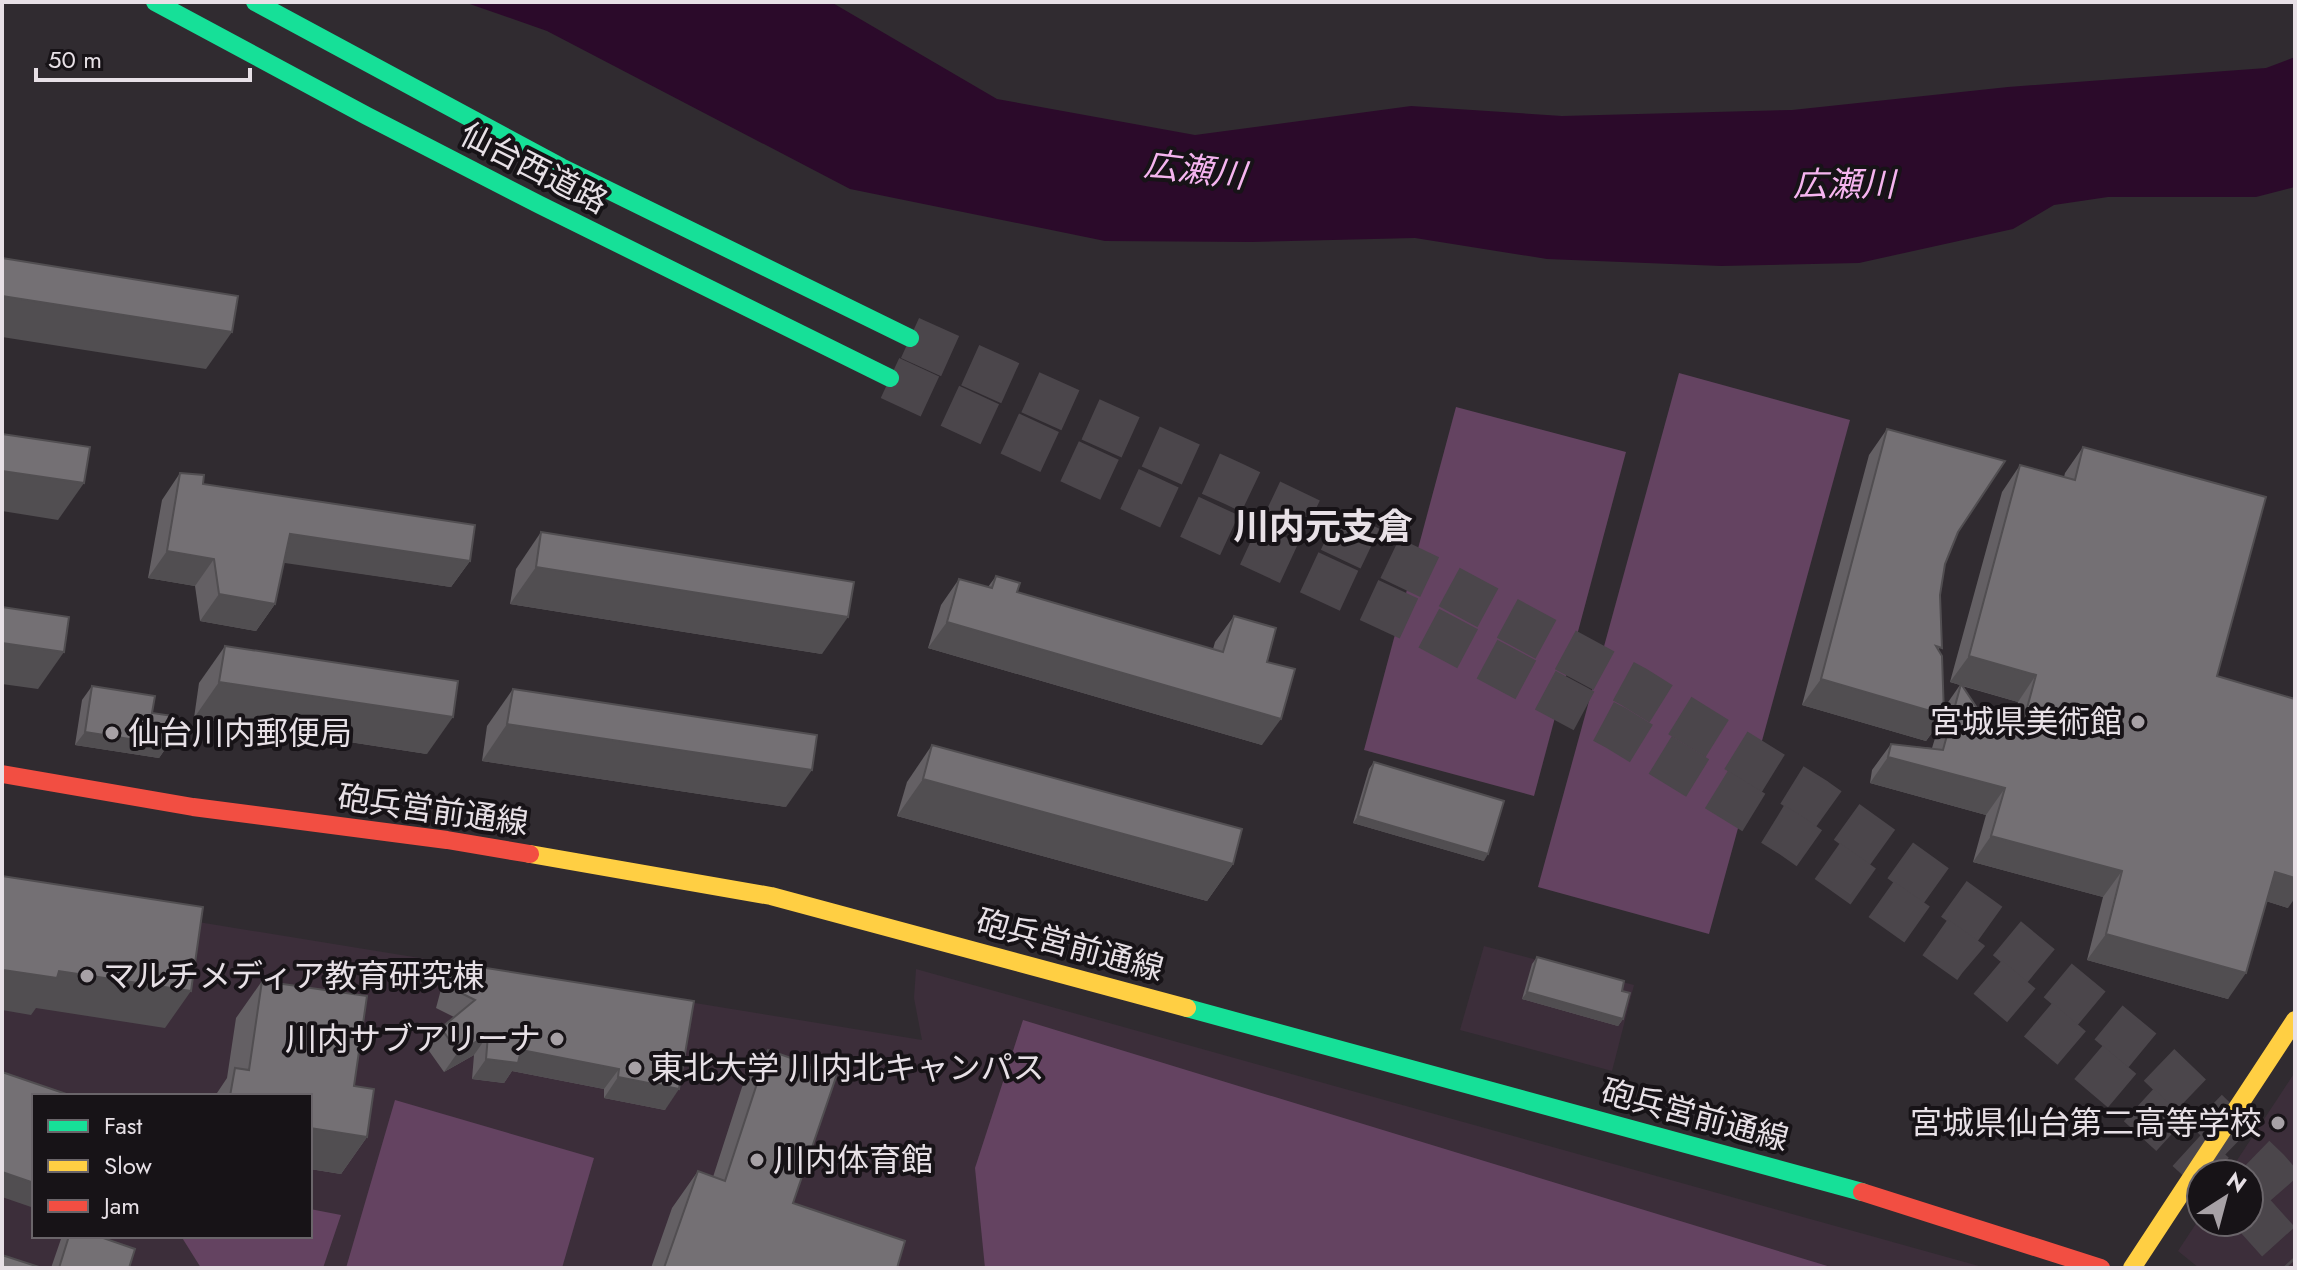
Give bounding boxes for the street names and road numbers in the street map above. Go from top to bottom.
street label: 仙台西道路 [452,111,616,225]
street label: 砲兵営前通線 [335,774,531,846]
street label: 砲兵営前通線 [971,898,1169,992]
street label: 砲兵営前通線 [1596,1068,1794,1162]

